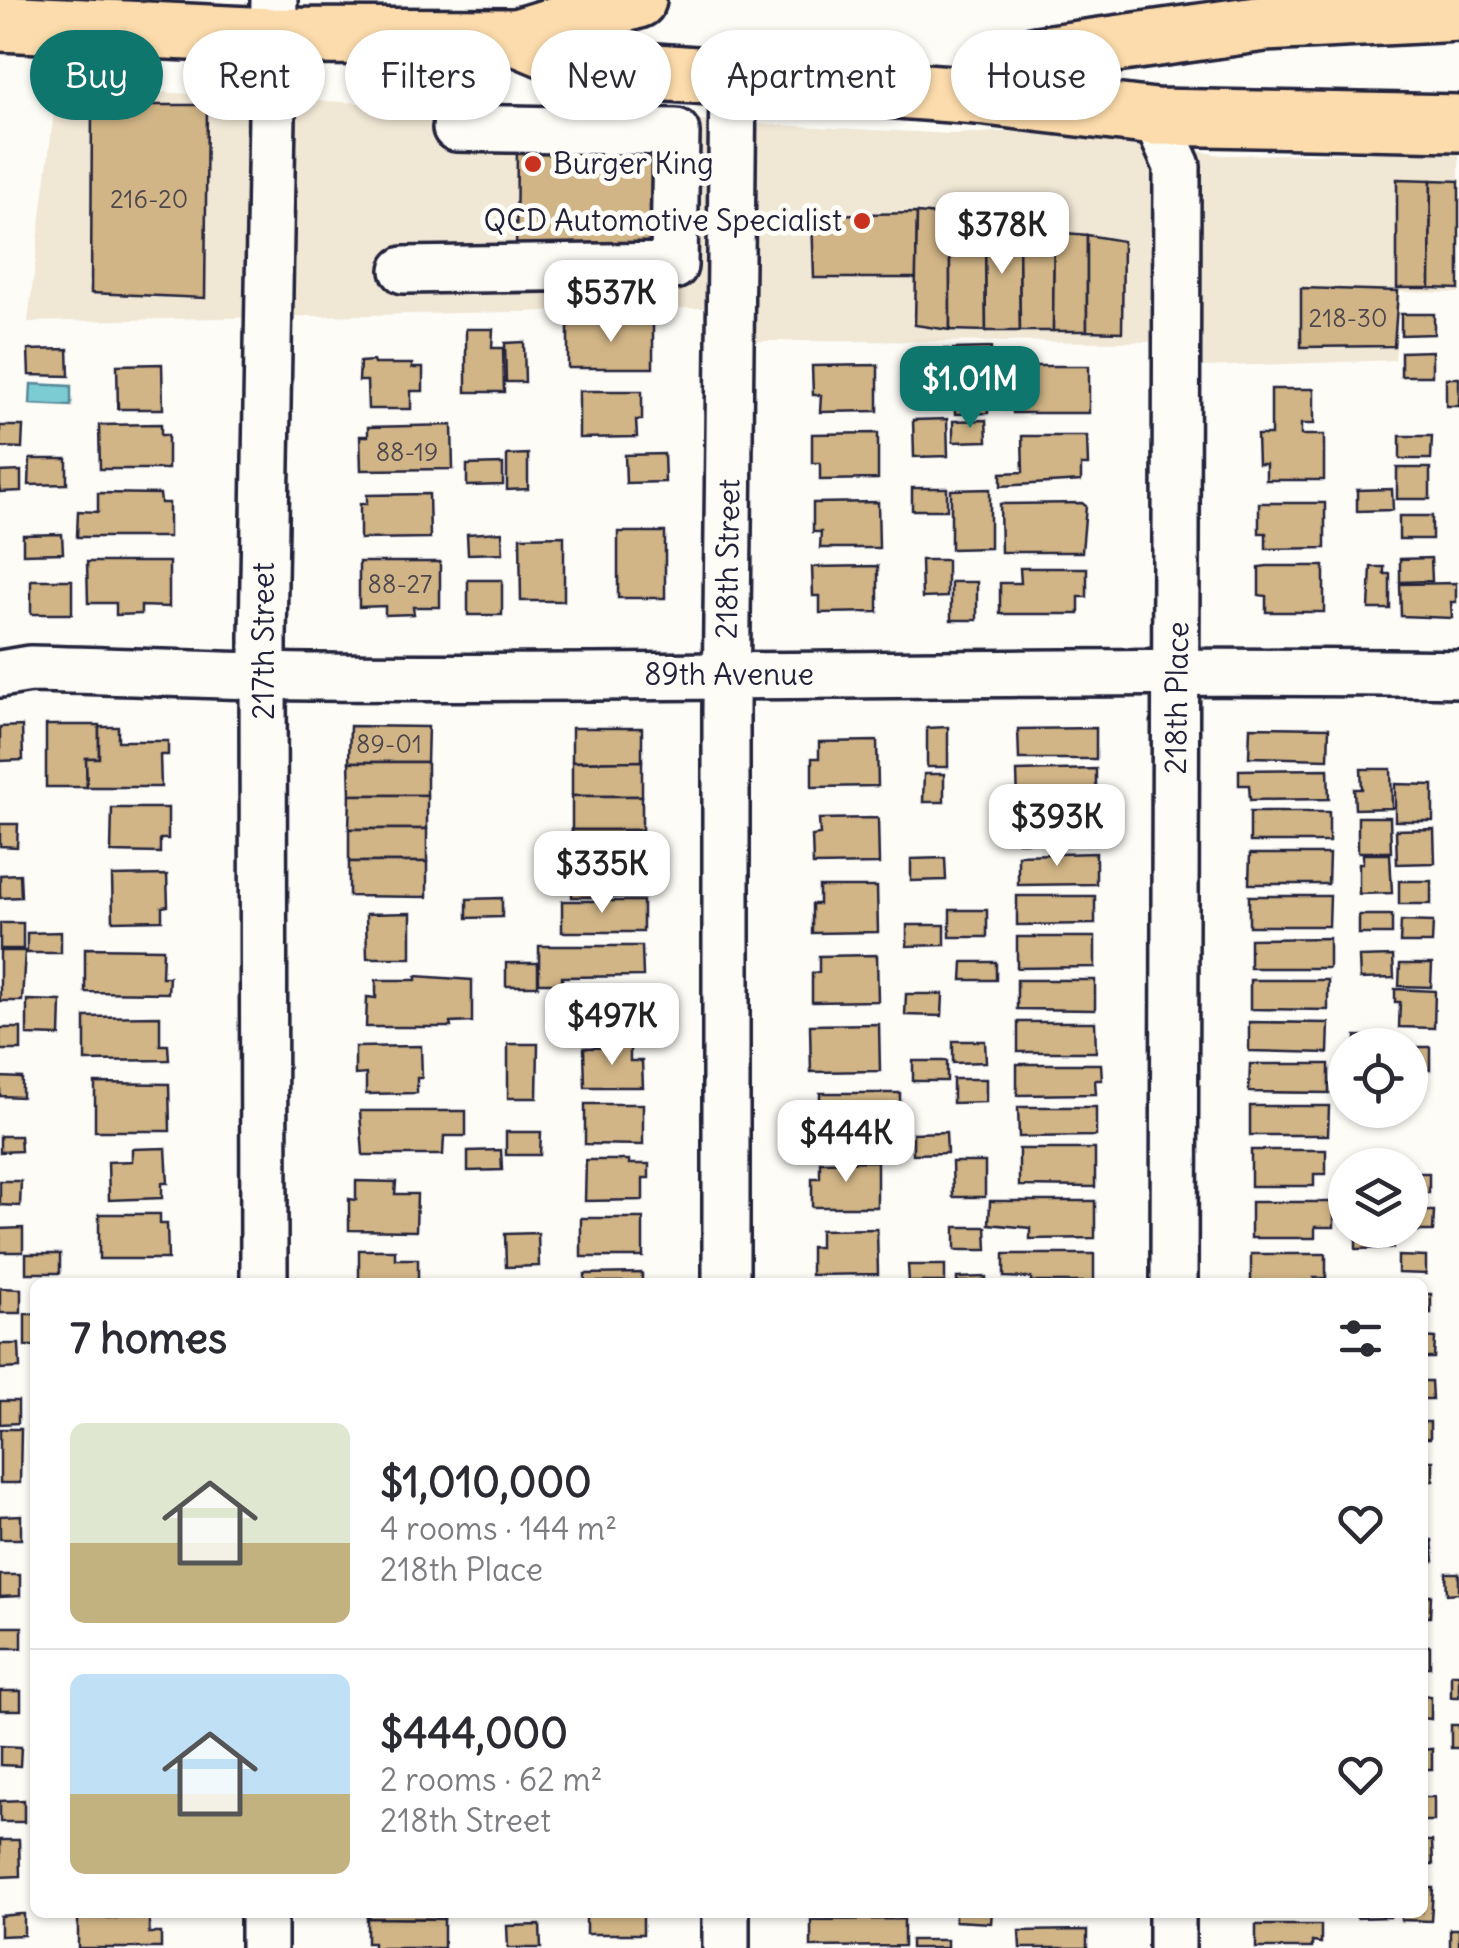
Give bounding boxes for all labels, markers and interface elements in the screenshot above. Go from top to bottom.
chip: Buy [30,30,163,120]
chip: Rent [183,30,325,120]
chip: Filters [345,30,511,120]
chip: New [531,30,671,120]
chip: Apartment [691,30,931,120]
chip: House [951,30,1121,120]
place label: Burger King [553,144,714,182]
marker: Burger King [522,153,544,175]
house number: 216-20 [110,183,188,215]
pin: $378K [932,192,1072,277]
place label: QCD Automotive Specialist [484,201,842,239]
text: $378K [957,204,1047,245]
marker: QCD Automotive Specialist [851,210,873,232]
pin: $537K [541,260,681,345]
text: $537K [566,272,656,313]
house number: 218-30 [1309,302,1387,334]
pin: $1.01M [889,346,1051,431]
text: $1.01M [922,358,1018,399]
house number: 88-19 [376,436,438,468]
street label: 218th Street [707,479,747,639]
street label: 217th Street [244,562,282,720]
house number: 88-27 [368,568,432,600]
street label: 218th Place [1156,621,1196,775]
street label: 89th Avenue [644,655,814,693]
house number: 89-01 [356,728,422,760]
pin: $393K [987,784,1127,869]
text: $393K [1011,796,1103,837]
pin: $335K [532,831,672,916]
text: $335K [556,843,648,884]
pin: $497K [542,983,682,1068]
text: $497K [567,995,657,1036]
map controls [1328,1028,1428,1248]
button: locate [1328,1028,1428,1128]
pin: $444K [776,1100,916,1185]
text: $444K [800,1112,893,1153]
button: layers [1328,1148,1428,1248]
icon: filters [1333,1311,1388,1366]
text: 7 homes [70,1312,227,1364]
text: $1,010,000 [380,1456,592,1508]
icon: home [150,1463,270,1583]
icon: heart [1333,1496,1388,1551]
text: 4 rooms · 144 m² [380,1508,617,1549]
text: 218th Place [380,1549,543,1590]
text: $444,000 [380,1707,568,1759]
icon: home [150,1714,270,1834]
icon: heart [1333,1747,1388,1802]
text: 2 rooms · 62 m² [380,1759,603,1800]
text: 218th Street [380,1800,551,1841]

